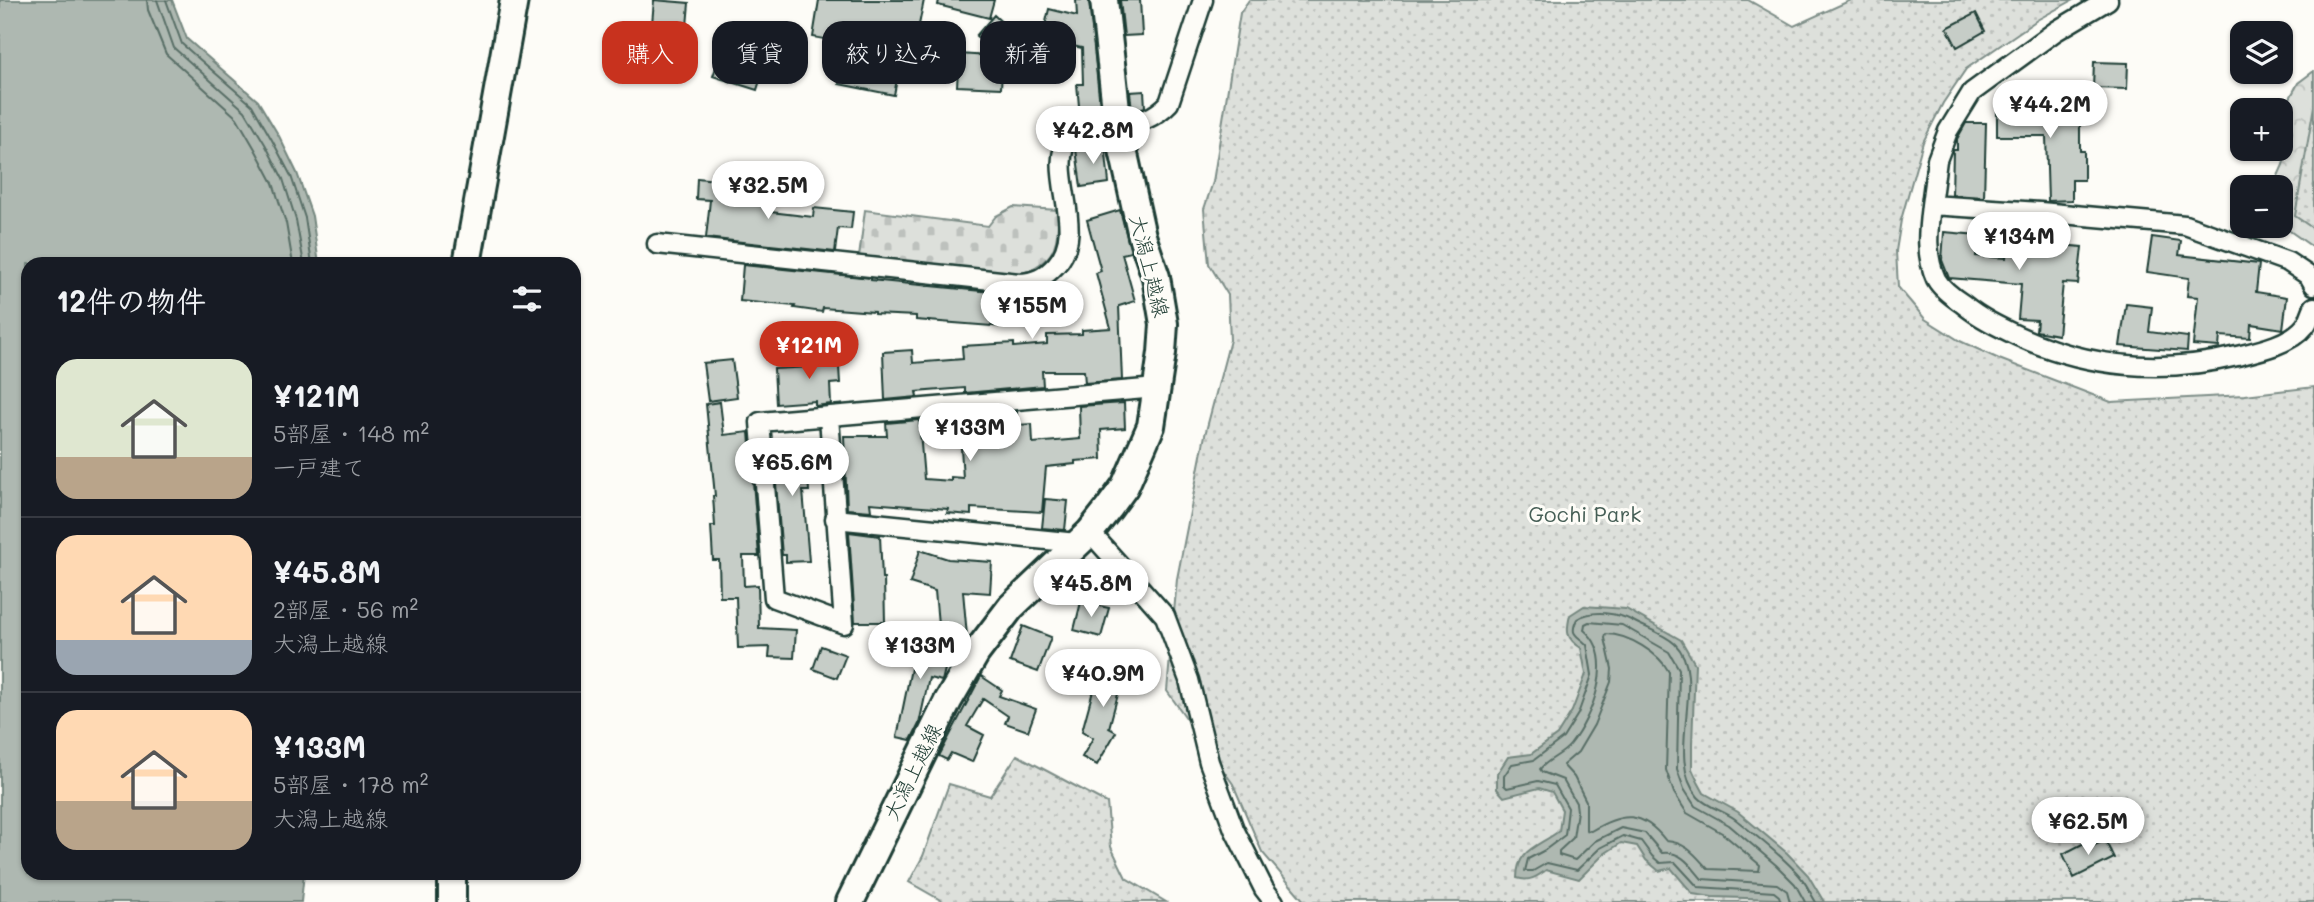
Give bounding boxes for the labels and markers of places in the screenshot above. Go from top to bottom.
pin: ¥44.2M [1993,80,2107,140]
pin: ¥42.8M [1036,106,1150,166]
pin: ¥32.5M [711,162,825,221]
pin: ¥134M [1970,212,2068,272]
pin: ¥155M [983,282,1081,341]
pin: ¥121M [760,322,858,381]
pin: ¥133M [921,404,1019,463]
pin: ¥65.6M [735,438,849,498]
pin: ¥45.8M [1034,560,1148,619]
pin: ¥133M [871,622,969,681]
pin: ¥40.9M [1046,650,1160,709]
pin: ¥62.5M [2031,798,2145,857]

